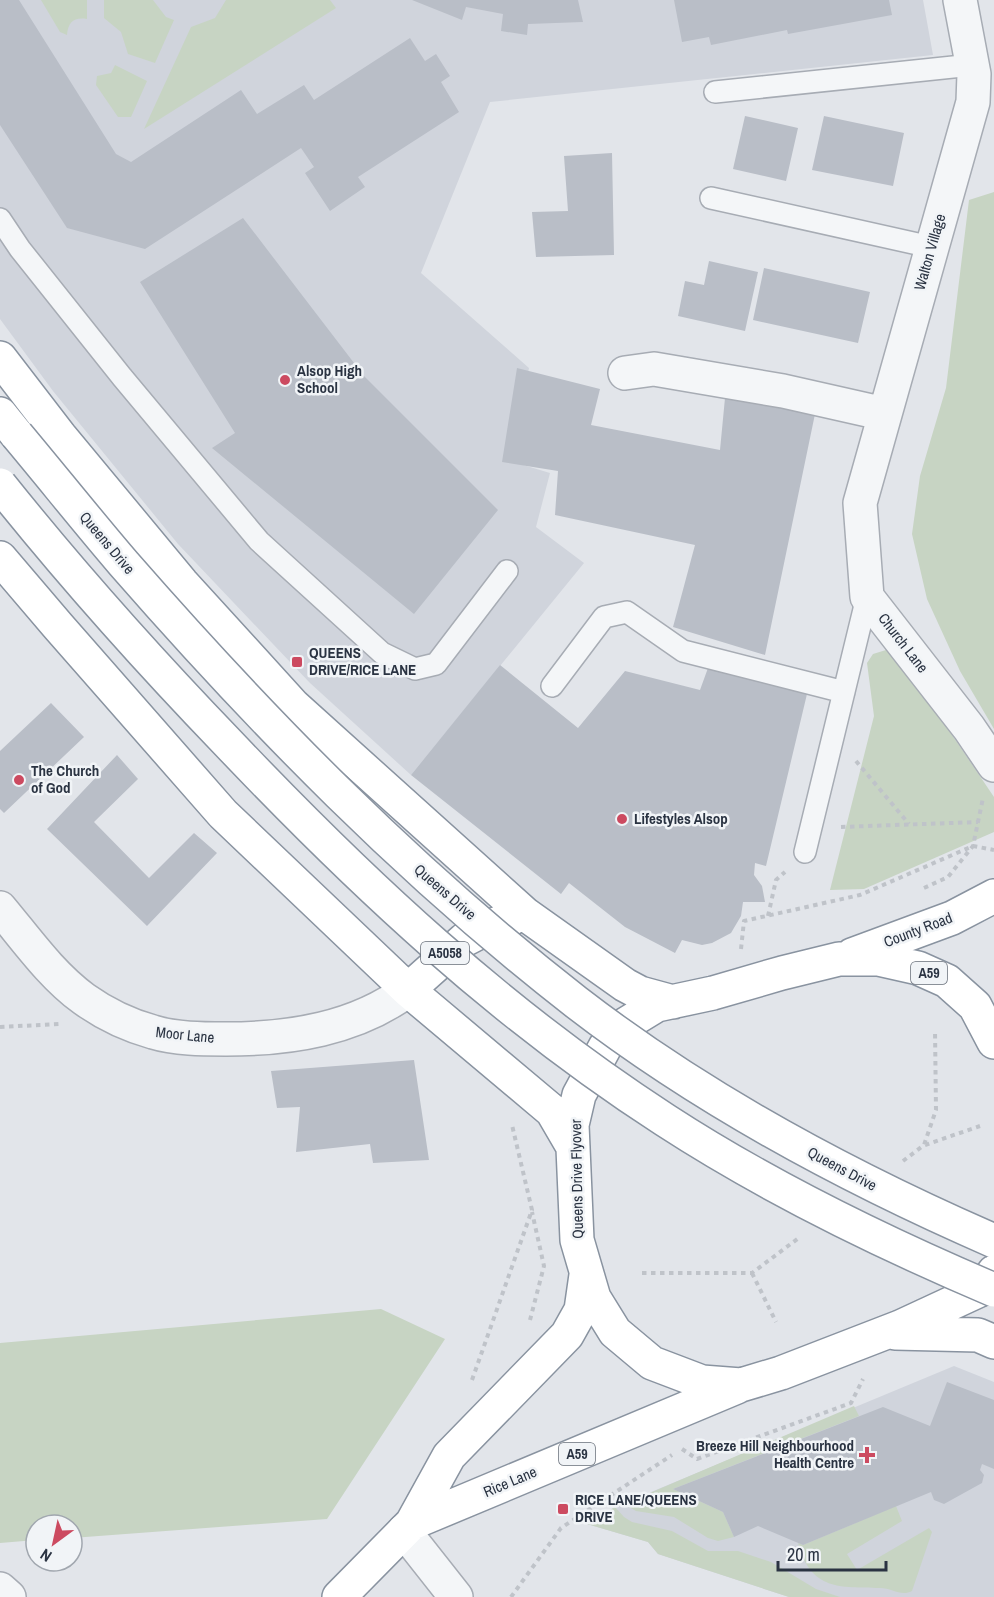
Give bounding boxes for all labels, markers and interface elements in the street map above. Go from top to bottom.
street label: Walton Village [909,211,950,293]
place label: Alsop High School [297,360,362,398]
marker: Alsop High School [278,373,292,387]
street label: Queens Drive [75,507,140,579]
street label: Church Lane [873,608,933,677]
place label: QUEENS DRIVE/RICE LANE [309,642,416,680]
marker: QUEENS DRIVE/RICE LANE [290,655,304,669]
place label: The Church of God [31,760,99,798]
marker: The Church of God [12,773,26,787]
place label: Lifestyles Alsop [634,808,728,829]
marker: Lifestyles Alsop [615,812,629,826]
street label: Queens Drive [410,859,481,925]
street label: County Road [881,907,955,952]
road number: A5058 [421,942,469,964]
road number: A59 [911,962,947,984]
street label: Moor Lane [155,1021,216,1048]
street label: Queens Drive Flyover [565,1119,588,1239]
street label: Queens Drive [804,1141,881,1196]
place label: Breeze Hill Neighbourhood Health Centre [696,1435,854,1473]
road number: A59 [559,1443,595,1465]
marker: Breeze Hill Neighbourhood Health Centre [858,1446,876,1464]
street label: Rice Lane [480,1461,540,1502]
place label: RICE LANE/QUEENS DRIVE [575,1489,697,1527]
marker: RICE LANE/QUEENS DRIVE [556,1502,570,1516]
north arrow [24,1513,84,1573]
scale bar [778,1534,886,1572]
text: 20 m [787,1542,820,1567]
text: N [36,1544,56,1567]

